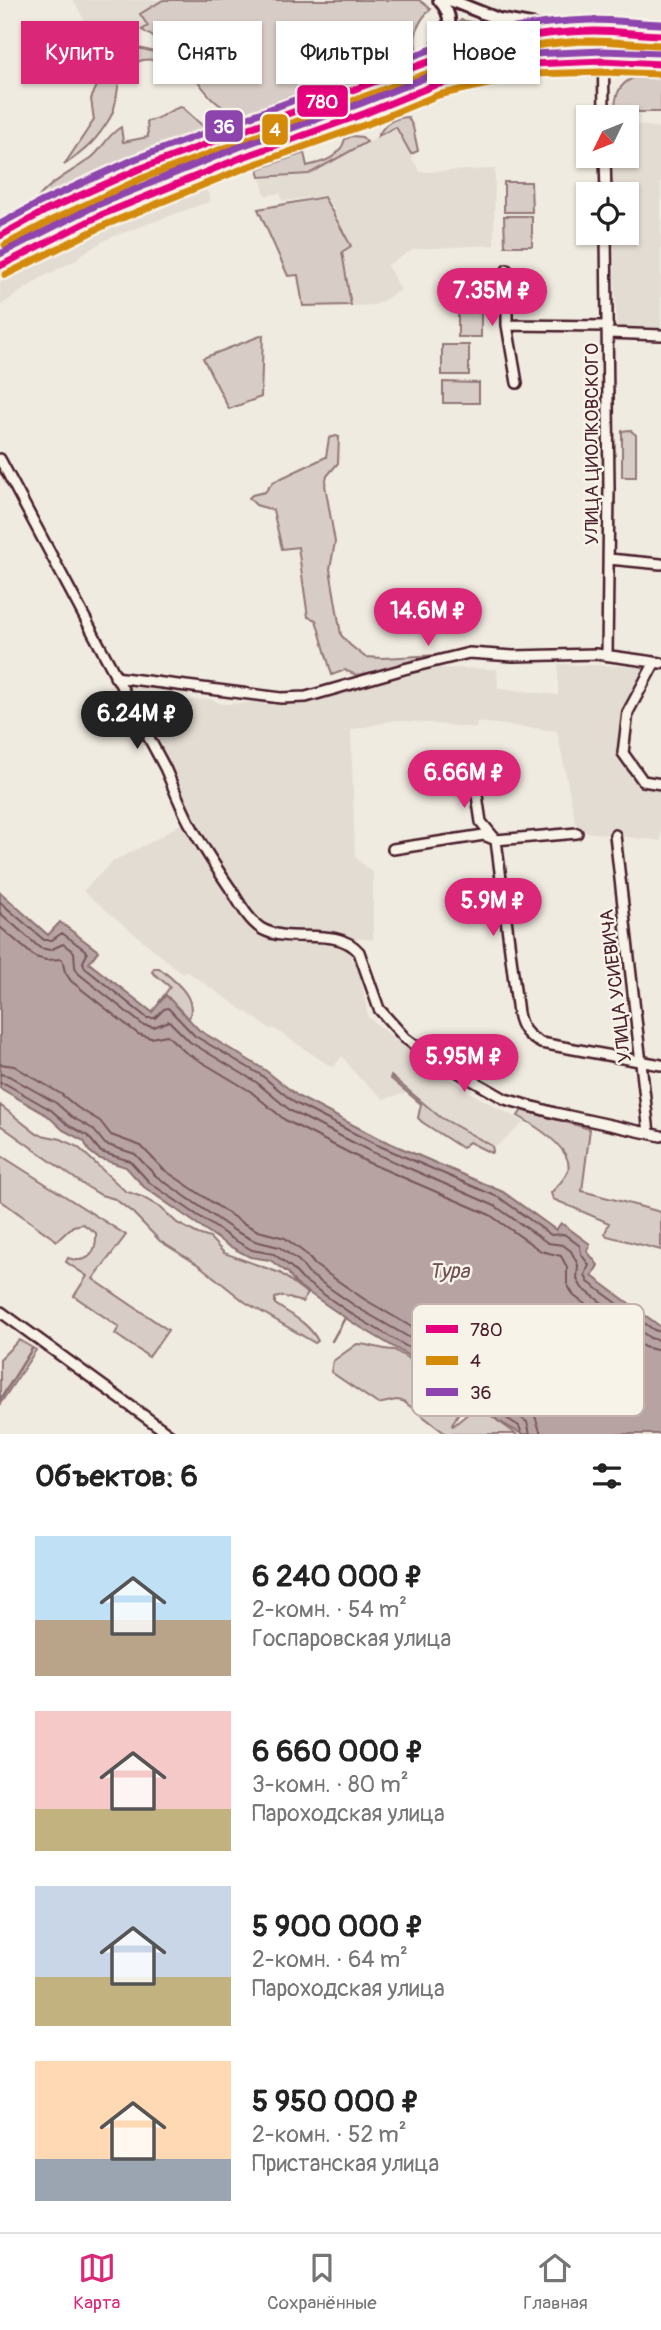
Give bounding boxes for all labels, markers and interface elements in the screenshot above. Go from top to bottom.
chip: Купить [21,21,139,84]
chip: Снять [153,21,262,84]
chip: Фильтры [276,21,413,84]
chip: Новое [427,21,540,84]
line badge: 780 [296,84,349,118]
text: 780 [306,90,338,114]
north arrow [576,105,639,168]
map controls [576,105,639,245]
line badge: 36 [204,109,244,143]
line badge: 4 [261,113,289,146]
text: 36 [213,115,235,139]
text: 4 [269,118,281,142]
button: locate [576,182,639,245]
pin: 7.35M ₽ [427,268,557,328]
text: 7.35M ₽ [453,276,531,305]
street label: УЛИЦА ЦИОЛКОВСКОГО [580,343,604,545]
pin: 14.6M ₽ [363,588,493,648]
text: 14.6M ₽ [390,596,466,625]
pin: 6.24M ₽ [72,692,202,751]
text: 6.24M ₽ [97,699,177,728]
pin: 6.66M ₽ [399,750,529,810]
text: 6.66M ₽ [424,758,504,787]
pin: 5.9M ₽ [436,878,550,938]
text: 5.9M ₽ [461,886,525,915]
street label: УЛИЦА УСИЕВИЧА [595,908,637,1064]
pin: 5.95M ₽ [399,1034,529,1094]
text: 5.95M ₽ [425,1042,503,1071]
water label: Тура [429,1258,470,1285]
legend [412,1304,644,1416]
text: 780 [470,1318,503,1342]
text: 4 [470,1349,481,1373]
text: 36 [470,1381,492,1405]
icon: filters [588,1457,626,1495]
text: Объектов: 6 [35,1458,198,1495]
text: 6 240 000 ₽ [252,1558,423,1595]
icon: home [91,1564,175,1648]
text: 2-комн. · 54 m² [252,1595,407,1624]
text: Госпаровская улица [252,1624,451,1653]
text: 6 660 000 ₽ [252,1733,424,1770]
icon: home [91,1739,175,1823]
text: 3-комн. · 80 m² [252,1770,409,1799]
text: Пароходская улица [252,1799,445,1828]
text: 5 900 000 ₽ [252,1908,424,1945]
icon: home [91,1914,175,1998]
text: 2-комн. · 64 m² [252,1945,408,1974]
text: Пароходская улица [252,1974,445,2003]
text: 5 950 000 ₽ [252,2083,419,2120]
icon: home [91,2089,175,2173]
text: 2-комн. · 52 m² [252,2120,407,2149]
text: Пристанская улица [252,2149,439,2178]
tab: Карта [73,2249,120,2315]
tab: Сохранённые [267,2249,377,2315]
tab: Главная [523,2249,588,2315]

